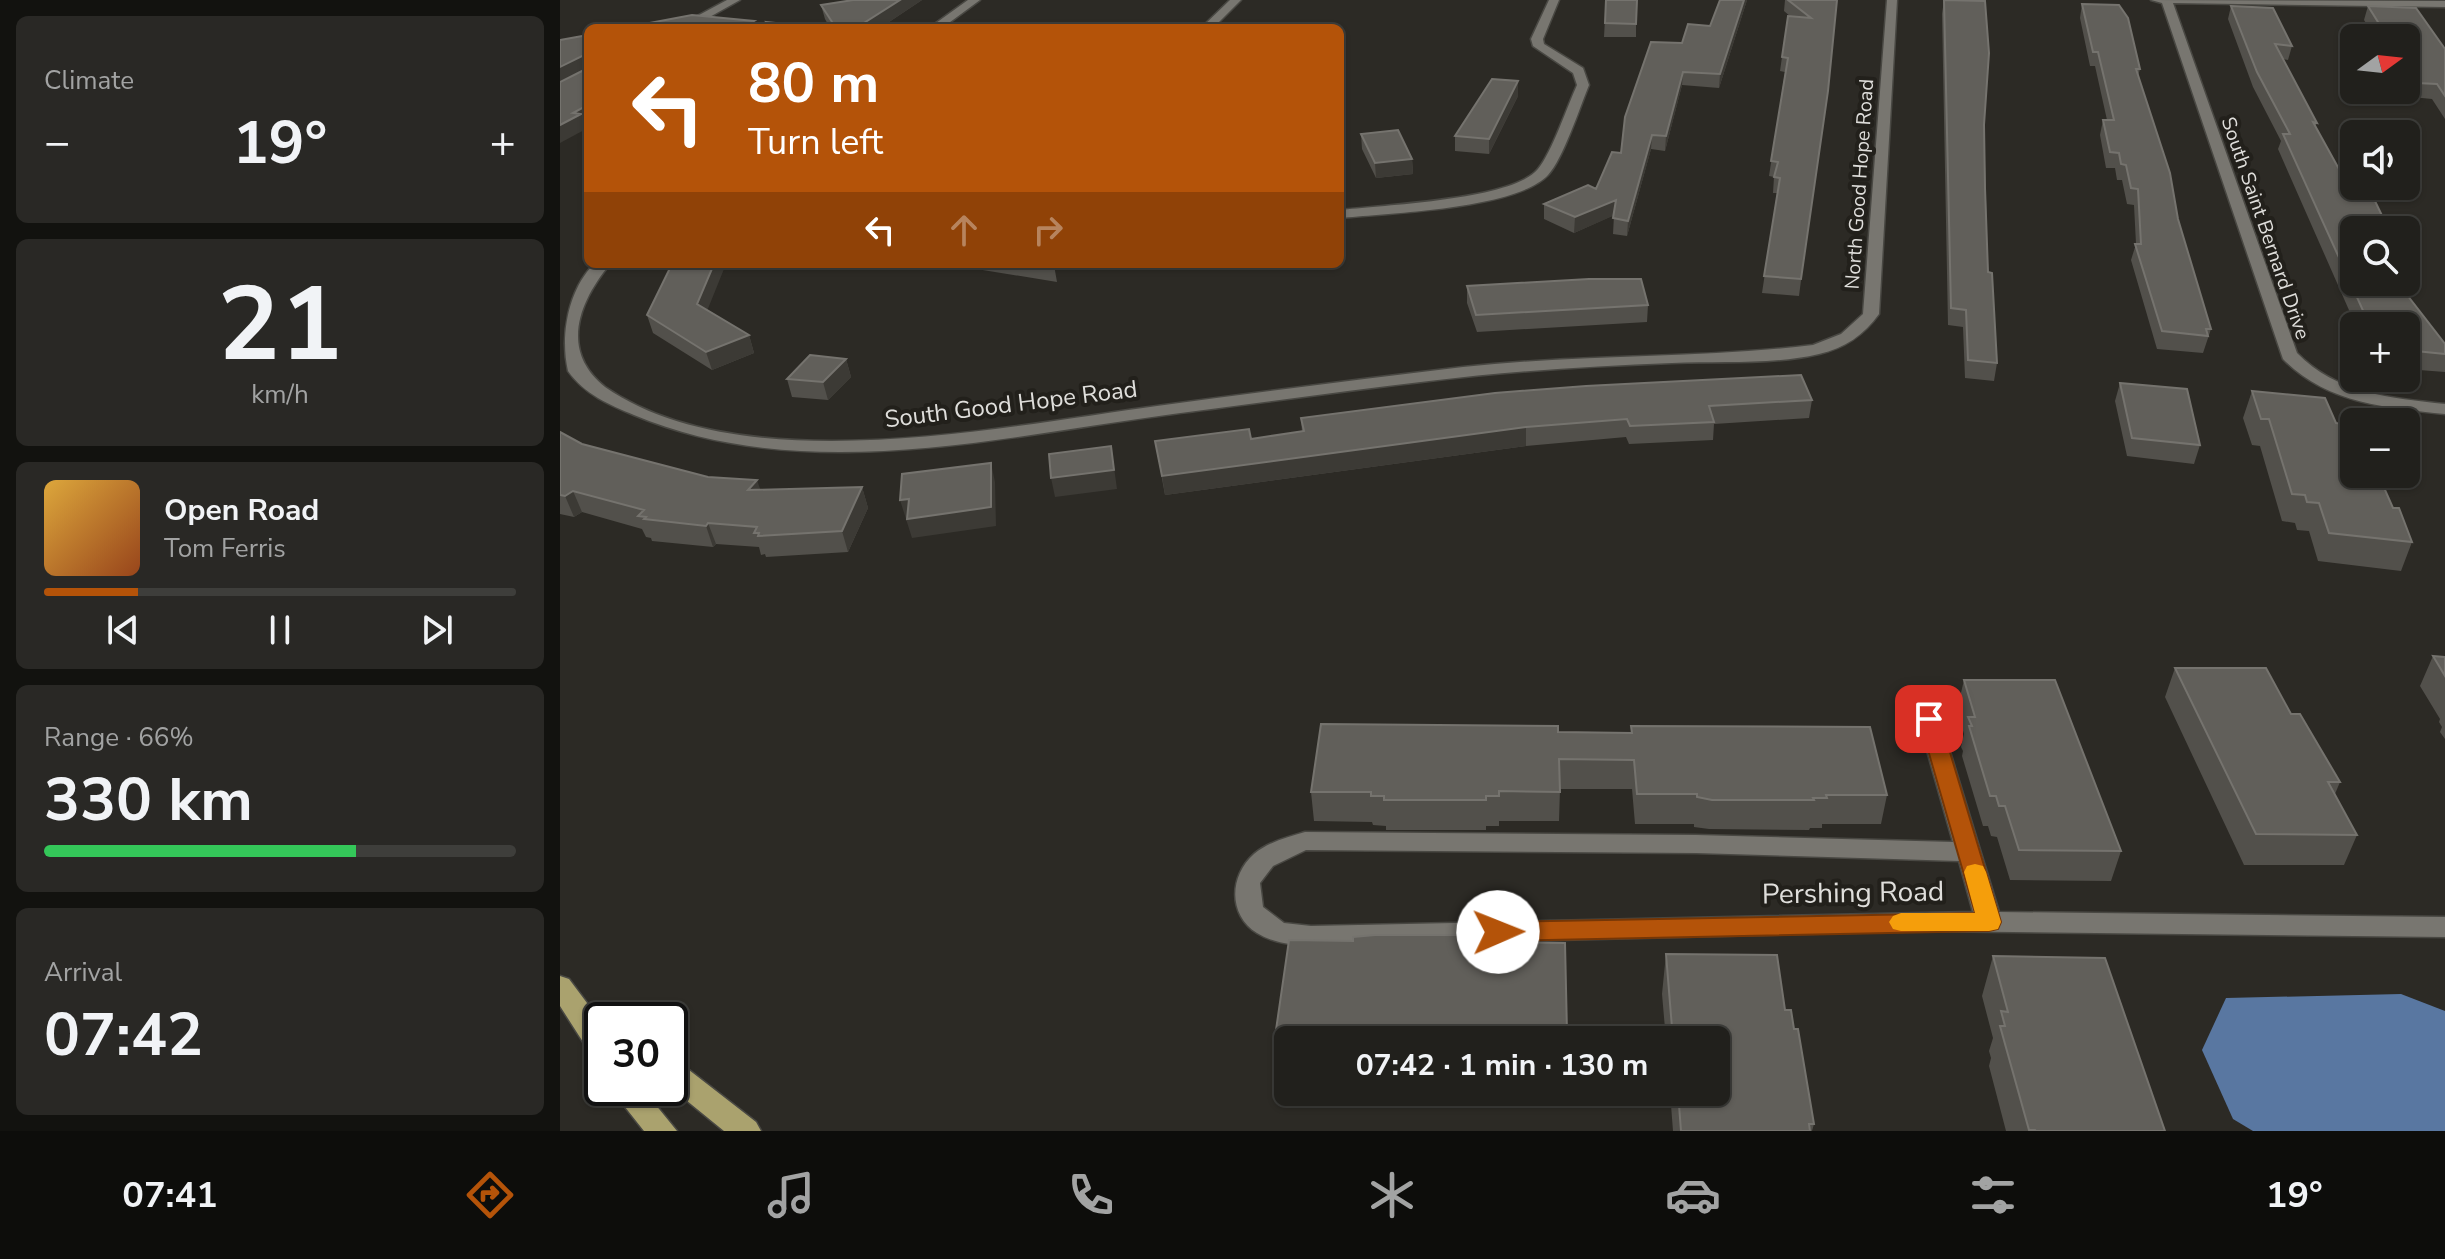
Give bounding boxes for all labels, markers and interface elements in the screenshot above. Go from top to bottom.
north arrow [2340,24,2420,104]
map controls [2340,24,2420,488]
text: 80 m [748,45,879,122]
icon: left [616,56,720,160]
text: Climate [44,63,134,98]
street label: North Good Hope Road [1839,78,1880,290]
text: 19° [233,102,327,184]
text: − [44,113,70,173]
text: + [490,113,516,173]
street label: South Saint Bernard Drive [2215,113,2316,343]
text: Turn left [748,118,883,167]
button: sound [2340,120,2420,200]
icon: left [858,208,902,252]
icon: ahead [942,208,986,252]
icon: right [1026,208,1070,252]
button: search [2340,216,2420,296]
text: 21 [218,254,342,396]
button: + [2340,312,2420,392]
street label: South Good Hope Road [883,373,1139,435]
text: km/h [251,377,309,412]
button: − [2340,408,2420,488]
text: Open Road [164,490,319,531]
text: Tom Ferris [164,531,286,566]
icon: previous [101,608,145,652]
icon: pause [258,608,302,652]
icon: next [415,608,459,652]
pin [1895,685,1963,753]
icon: arrive [1907,697,1951,741]
text: Range · 66% [44,720,194,755]
text: 330 km [44,759,253,841]
street label: Pershing Road [1761,872,1945,914]
position arrow [1456,890,1540,974]
text: Arrival [44,955,122,990]
text: 07:42 [44,994,203,1076]
speed limit sign: 30 [584,1002,688,1106]
text: 07:42 · 1 min · 130 m [1356,1045,1648,1086]
icon: directions [462,1167,518,1223]
icon: music [763,1167,819,1223]
icon: phone [1063,1167,1119,1223]
icon: climate [1364,1167,1420,1223]
icon: car [1665,1167,1721,1223]
icon: filters [1965,1167,2021,1223]
text: 07:41 [122,1171,218,1220]
text: 19° [2266,1171,2323,1220]

